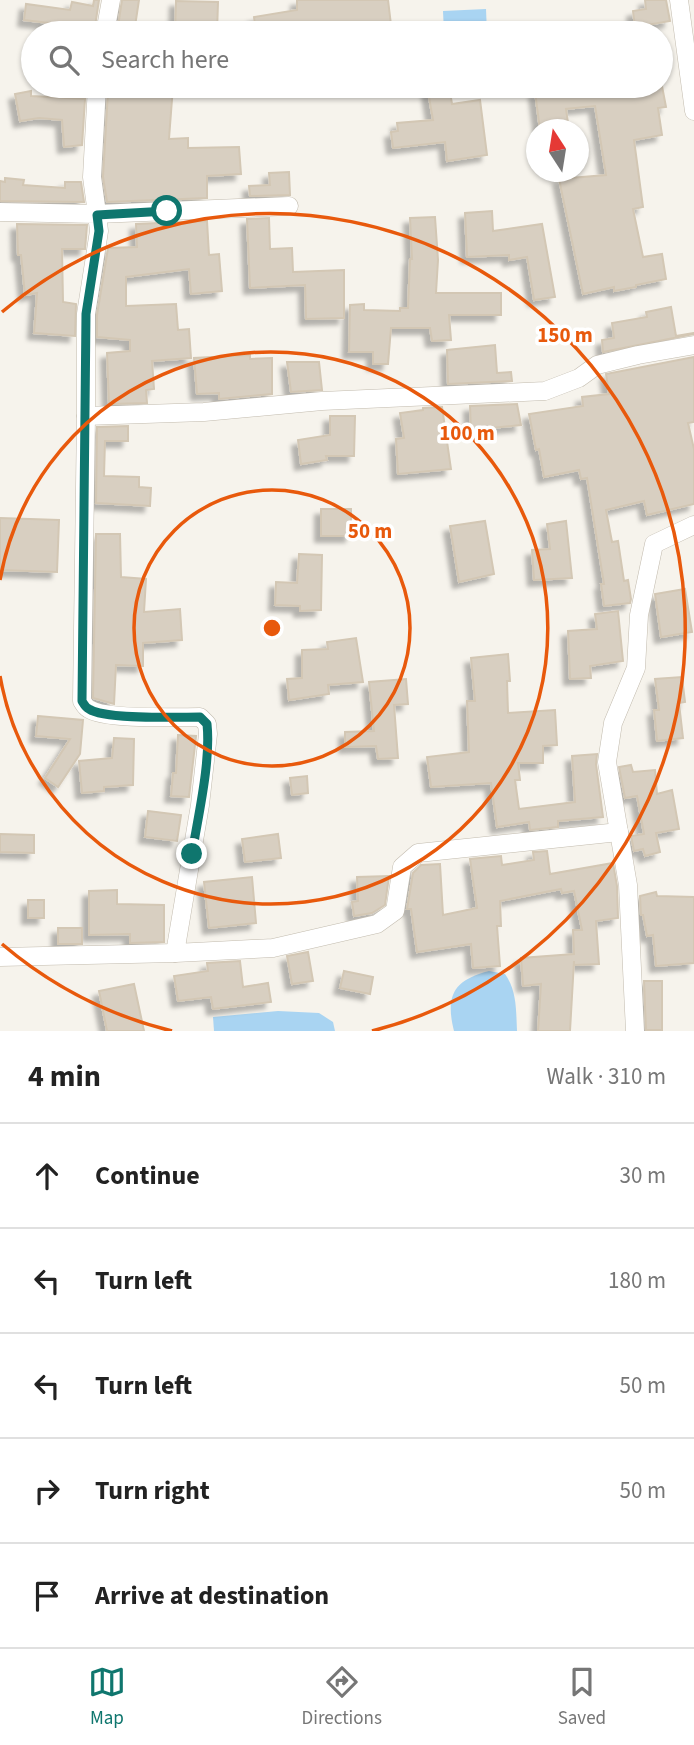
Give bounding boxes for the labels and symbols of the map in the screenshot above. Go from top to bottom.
north arrow [526,119,589,182]
route start [151,195,182,226]
text: 150 m [537,320,593,350]
text: 100 m [439,418,495,448]
text: 50 m [348,516,392,546]
centre of rings [260,616,284,640]
route end [176,838,207,869]

